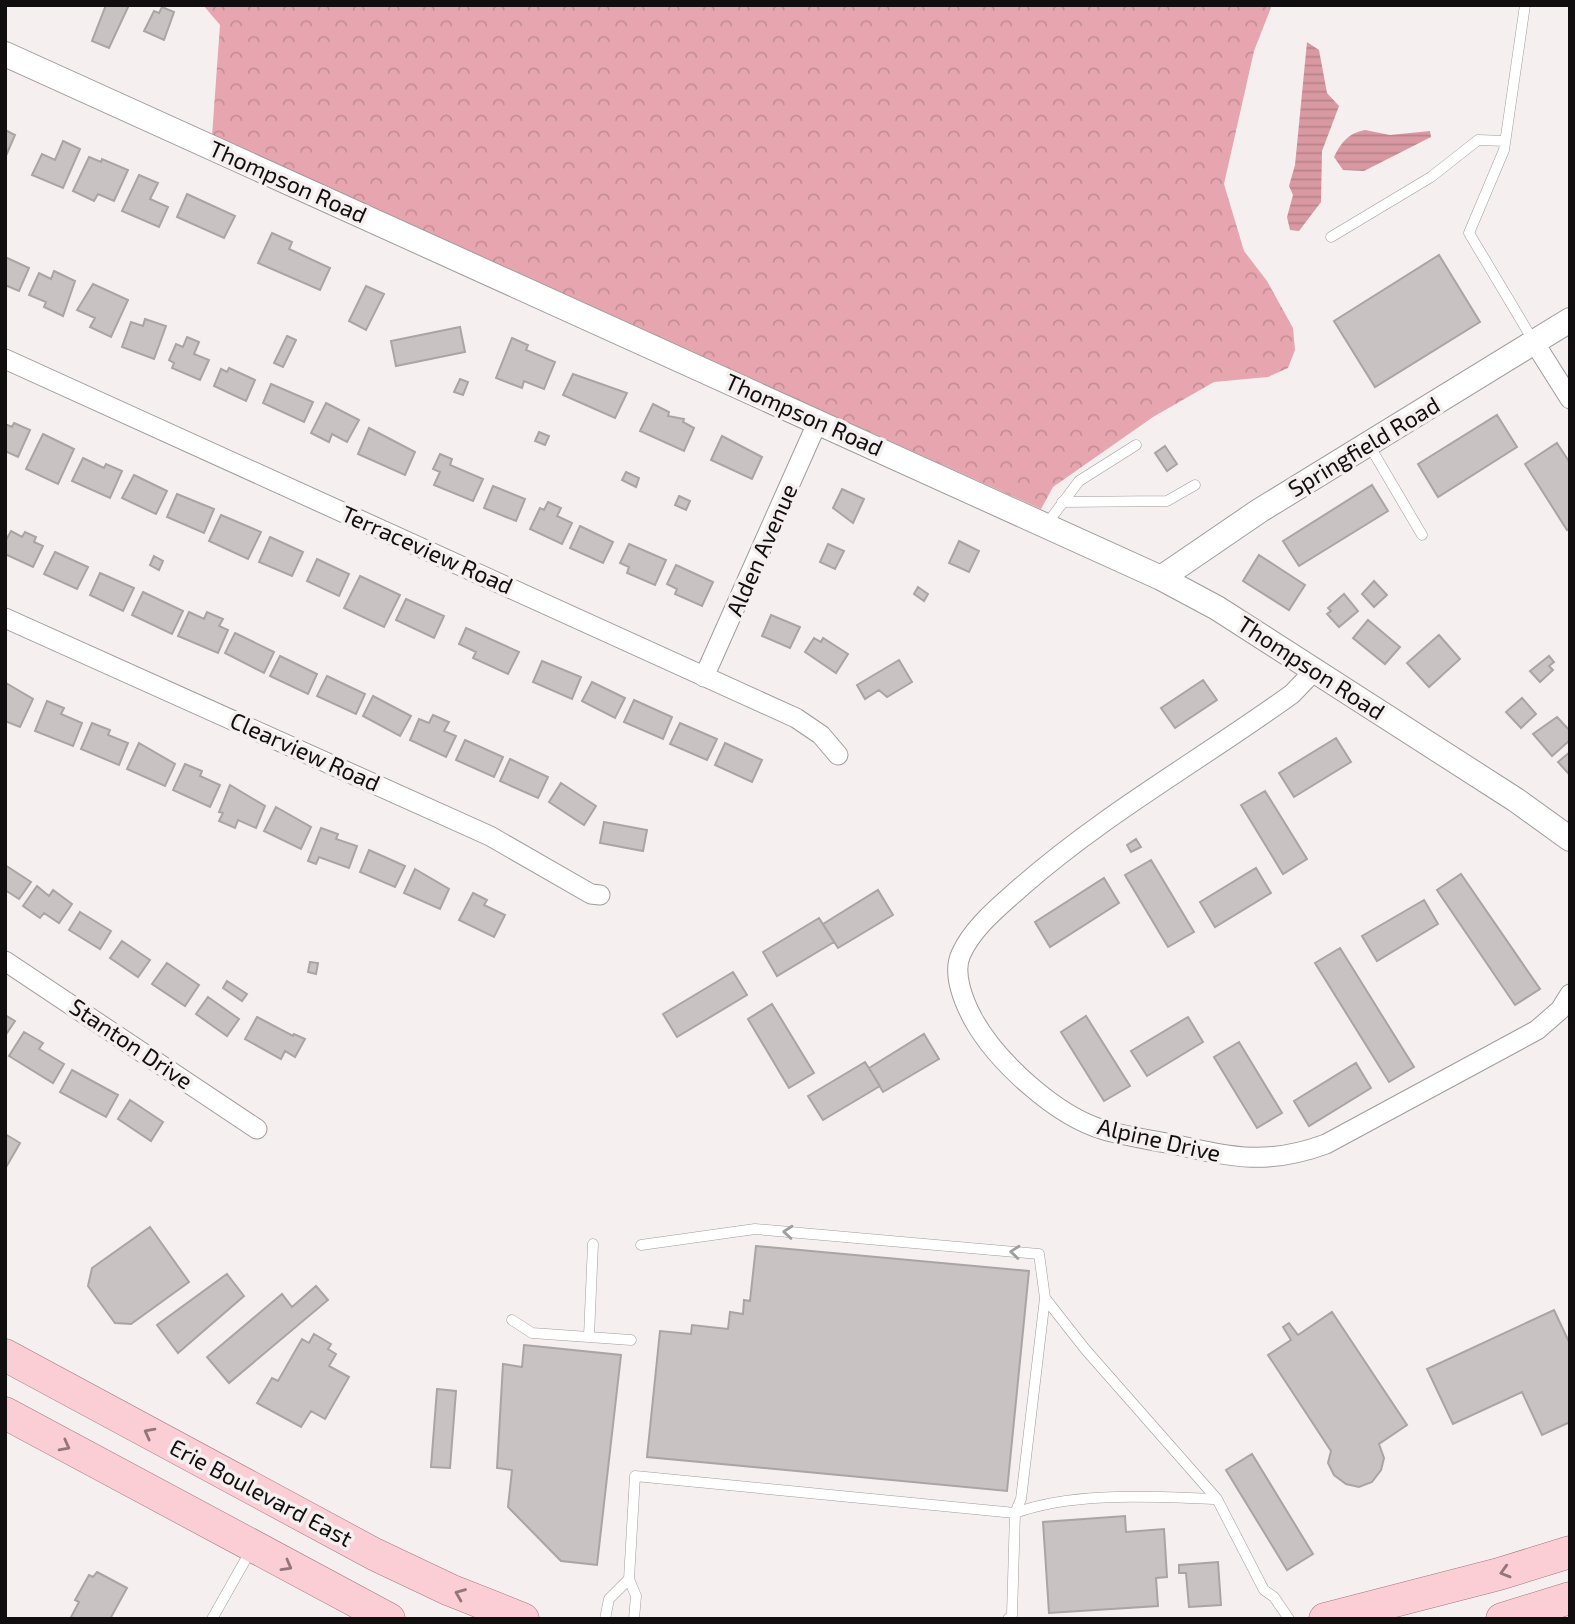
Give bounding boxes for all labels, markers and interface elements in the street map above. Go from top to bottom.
street label: Thompson Road [205,134,372,228]
street label: Thompson Road [721,367,888,461]
street label: Springfield Road [1283,390,1444,502]
street label: Alden Avenue [719,479,803,620]
street label: Terraceview Road [337,499,517,599]
street label: Thompson Road [1233,609,1390,725]
street label: Clearview Road [226,706,385,797]
street label: Stanton Drive [65,992,198,1095]
street label: Alpine Drive [1095,1111,1224,1167]
one-way arrow [782,1225,793,1240]
one-way arrow [1009,1245,1020,1260]
one-way arrow [144,1427,156,1441]
street label: Erie Boulevard East [165,1432,358,1552]
one-way arrow [58,1437,71,1451]
one-way arrow [279,1558,292,1571]
one-way arrow [1499,1564,1511,1579]
one-way arrow [454,1589,466,1603]

